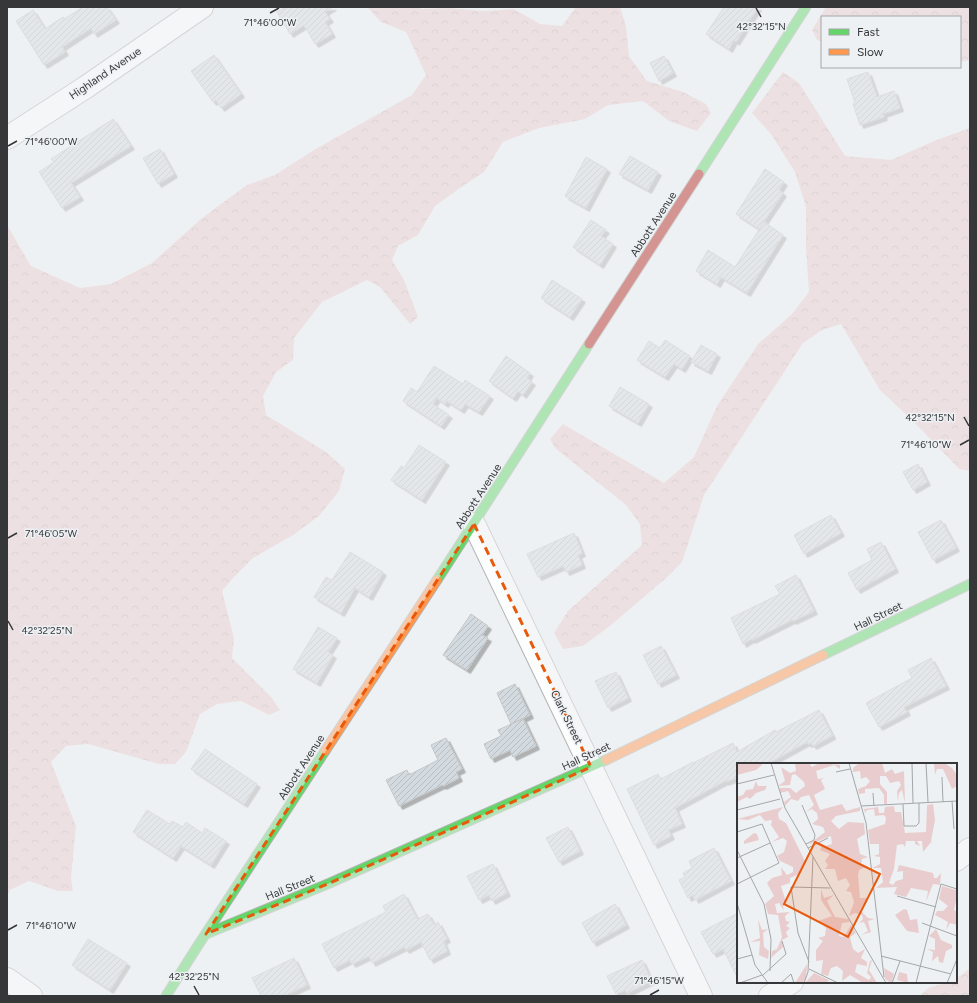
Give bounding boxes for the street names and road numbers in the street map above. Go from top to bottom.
street label: Highland Avenue [67,45,144,102]
street label: Abbott Avenue [628,189,679,259]
street label: Abbott Avenue [453,461,504,531]
street label: Hall Street [852,599,905,634]
street label: Clark Street [548,688,585,746]
street label: Abbott Avenue [276,732,327,802]
street label: Hall Street [560,740,613,773]
street label: Hall Street [264,872,317,903]

